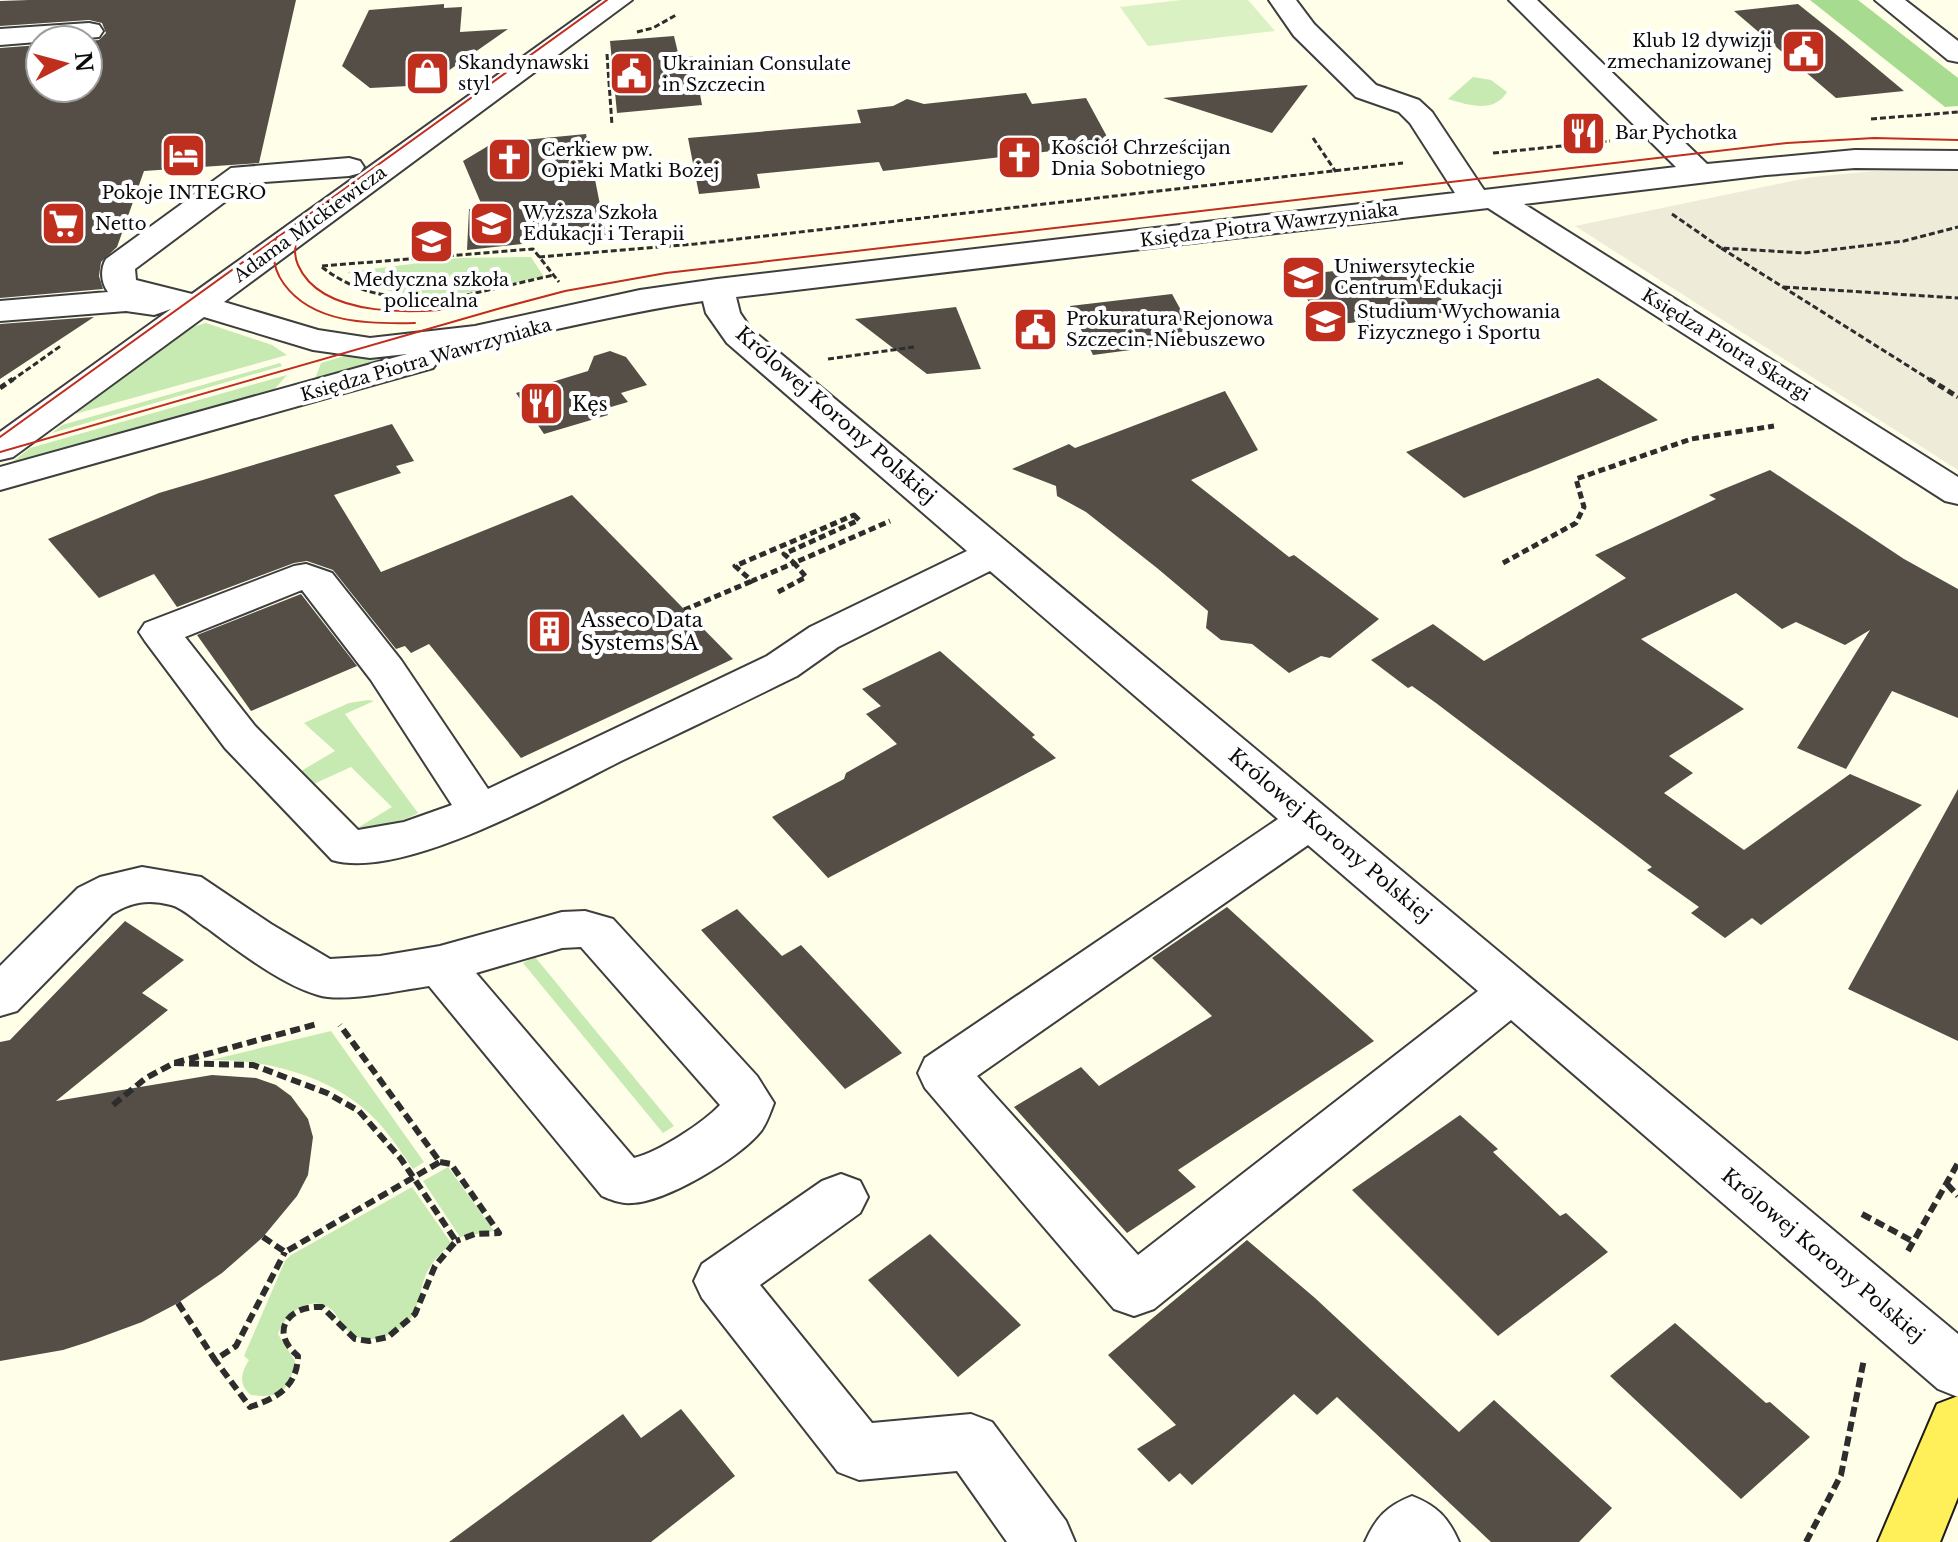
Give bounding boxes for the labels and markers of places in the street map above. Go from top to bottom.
public building icon: Klub 12 dywizji zmechanizowanej [1779,27,1827,75]
place label: Klub 12 dywizji zmechanizowanej [1607,30,1772,73]
shop icon: Skandynawski styl [403,49,451,97]
public building icon: Ukrainian Consulate in Szczecin [607,50,655,98]
place label: Skandynawski styl [458,52,589,95]
place label: Ukrainian Consulate in Szczecin [662,53,851,96]
restaurant icon: Bar Pychotka [1560,109,1608,157]
place label: Bar Pychotka [1615,122,1737,144]
hotel icon: Pokoje INTEGRO [160,131,208,179]
church icon: Kościół Chrześcijan Dnia Sobotniego [996,134,1044,182]
church icon: Cerkiew pw. Opieki Matki Bożej [486,136,534,184]
place label: Kościół Chrześcijan Dnia Sobotniego [1051,137,1231,180]
place label: Cerkiew pw. Opieki Matki Bożej [541,139,719,182]
place label: Pokoje INTEGRO [102,182,266,204]
school or university icon: Wyższa Szkoła Edukacji i Terapii [468,199,516,247]
supermarket icon: Netto [40,200,88,248]
place label: Wyższa Szkoła Edukacji i Terapii [522,202,684,245]
place label: Netto [95,213,146,235]
school or university icon: Medyczna szkoła policealna [407,218,455,266]
school or university icon: Uniwersyteckie Centrum Edukacji [1279,253,1327,301]
place label: Uniwersyteckie Centrum Edukacji [1334,256,1503,299]
place label: Medyczna szkoła policealna [353,269,509,312]
school or university icon: Studium Wychowania Fizycznego i Sportu [1302,298,1350,346]
place label: Studium Wychowania Fizycznego i Sportu [1357,301,1560,344]
public building icon: Prokuratura Rejonowa Szczecin-Niebuszewo [1011,305,1059,353]
place label: Prokuratura Rejonowa Szczecin-Niebuszewo [1066,308,1273,351]
restaurant icon: Kęs [517,380,565,428]
place label: Kęs [572,392,608,416]
building icon: Asseco Data Systems SA [526,608,574,656]
place label: Asseco Data Systems SA [580,608,704,655]

